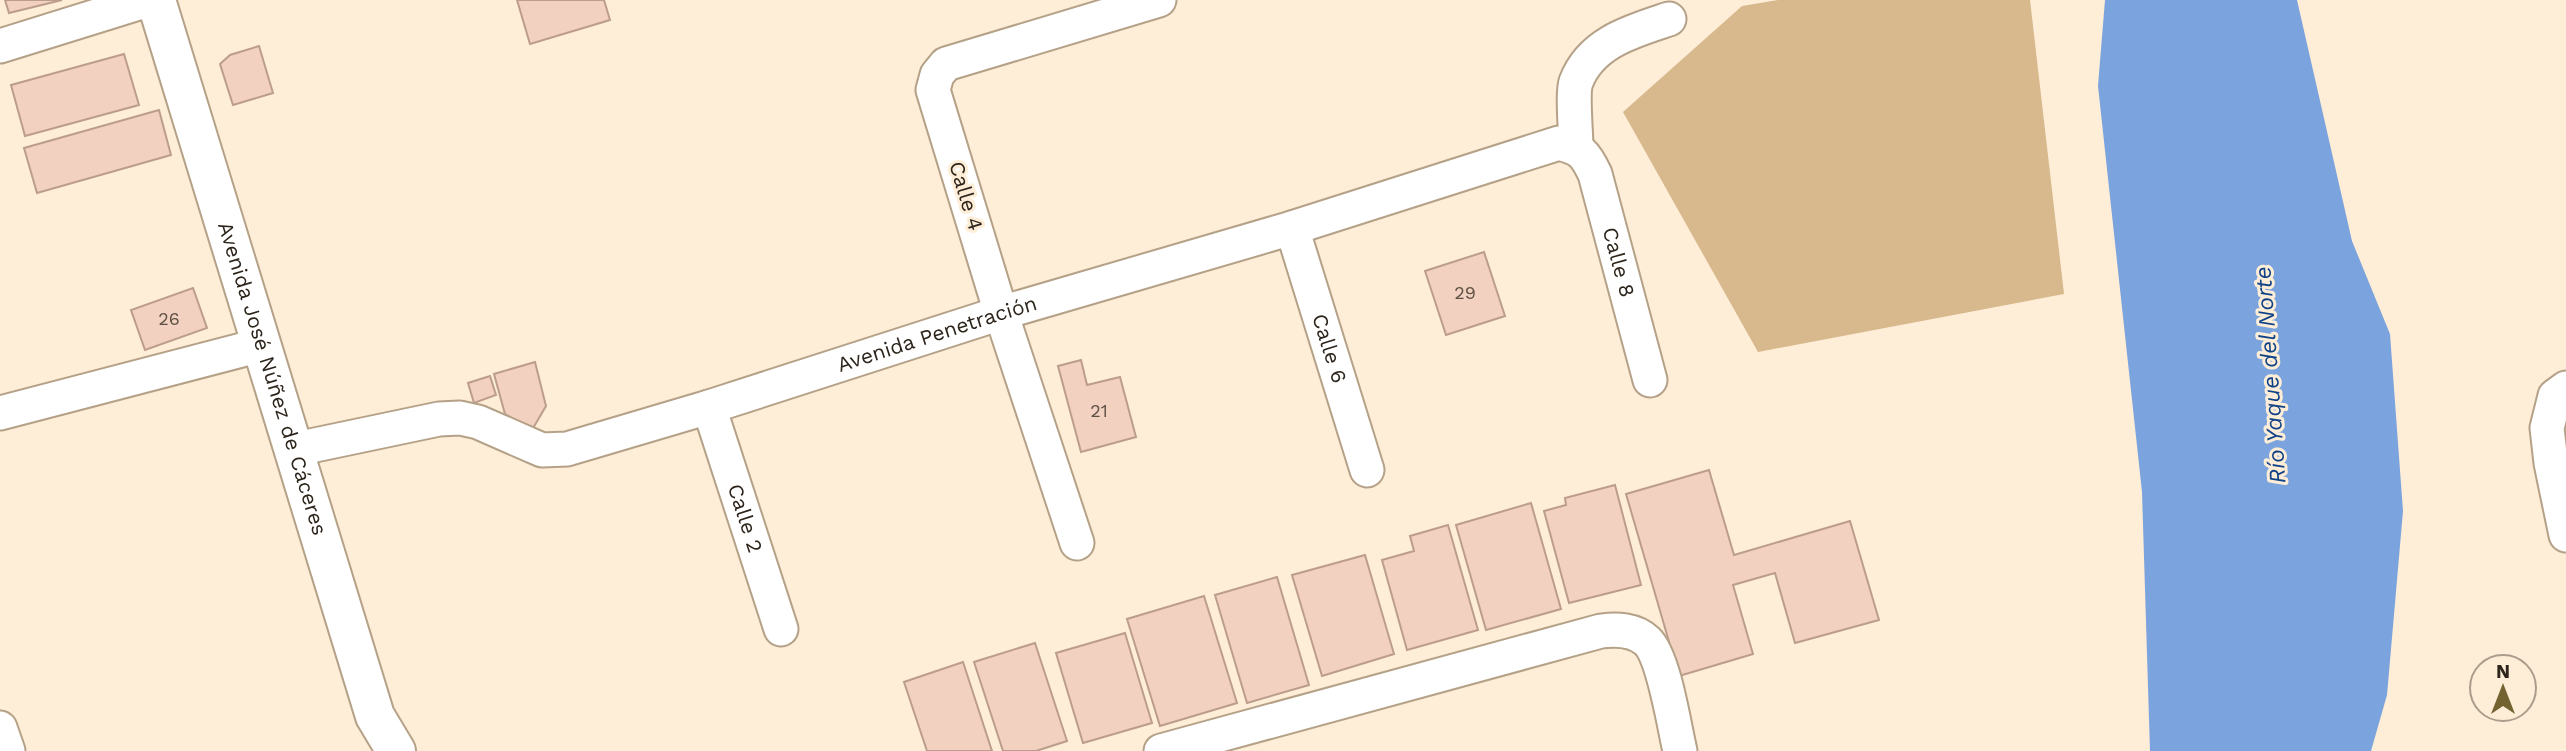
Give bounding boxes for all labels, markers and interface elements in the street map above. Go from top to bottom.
street label: Calle 4 [944,158,989,234]
street label: Avenida José Núñez de Cáceres [213,219,333,538]
street label: Calle 8 [1598,224,1640,300]
water label: Río Yaque del Norte [2249,266,2292,484]
house number: 29 [1454,282,1476,303]
street label: Avenida Penetración [834,290,1040,377]
house number: 26 [158,308,180,329]
street label: Calle 6 [1307,310,1352,386]
house number: 21 [1090,400,1108,421]
street label: Calle 2 [723,481,768,556]
north arrow [2468,653,2538,723]
text: N [2496,660,2510,683]

